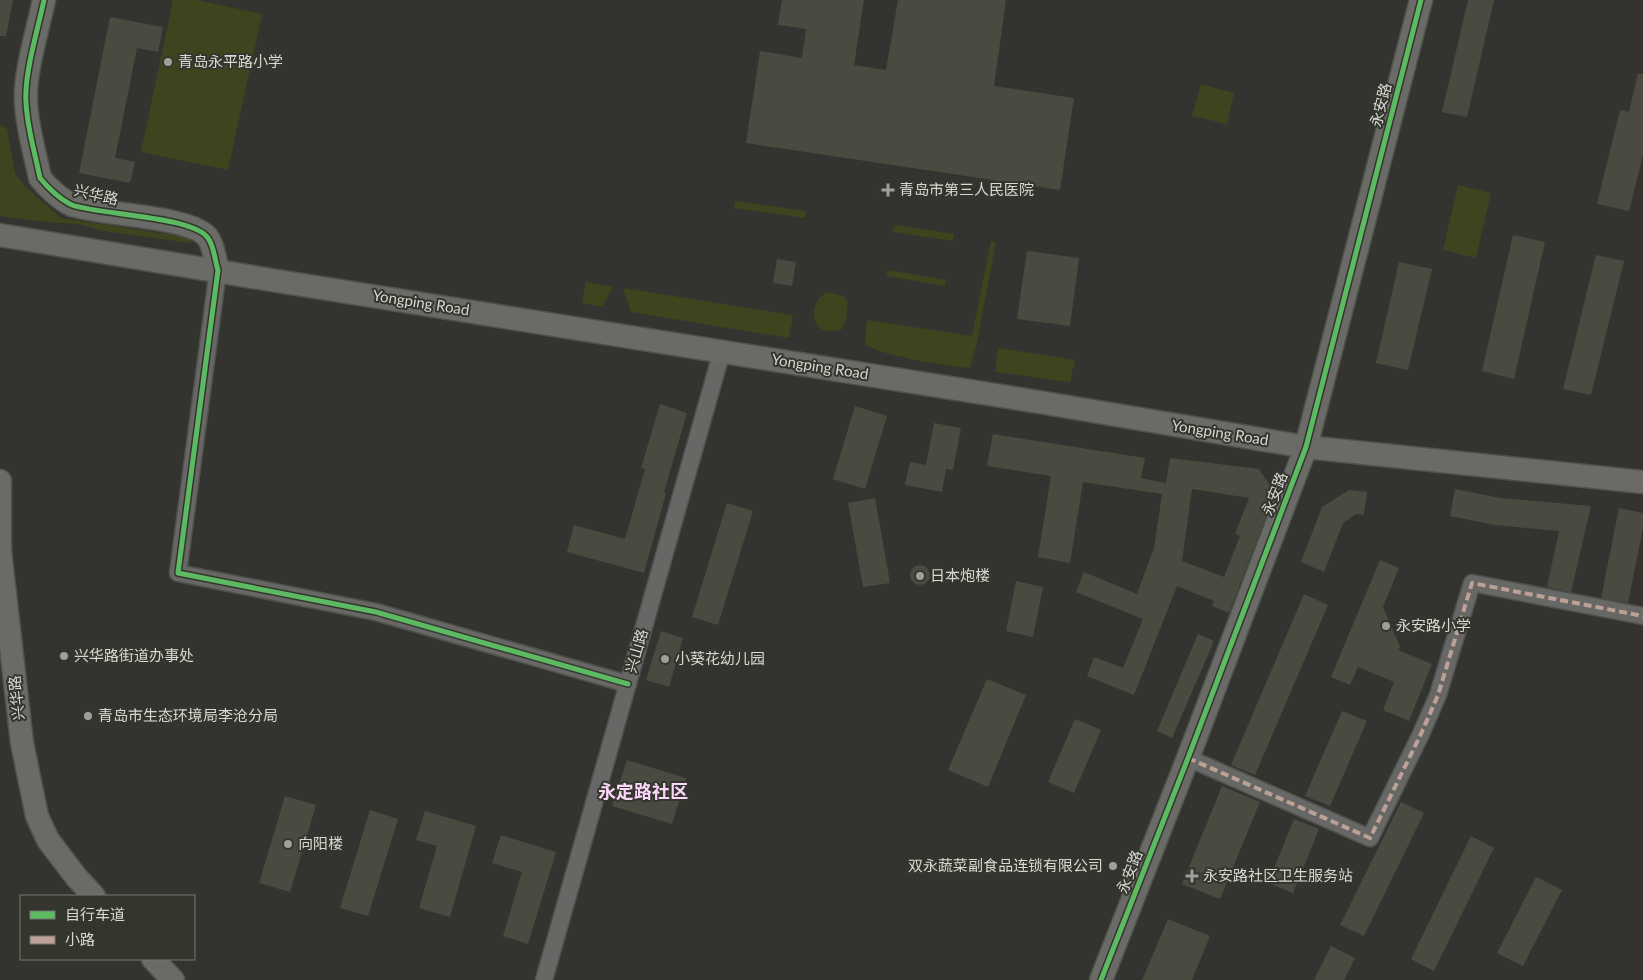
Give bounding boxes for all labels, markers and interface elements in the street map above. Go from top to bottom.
place label: 青岛永平路小学 [178,52,283,70]
marker: 青岛永平路小学 [162,56,174,68]
street label: 永安路 [1366,81,1394,129]
street label: 兴华路 [72,180,120,208]
place label: 青岛市第三人民医院 [899,180,1034,198]
marker: 青岛市第三人民医院 [881,183,895,197]
street label: Yongping Road [372,285,471,319]
street label: Yongping Road [771,349,870,383]
street label: Yongping Road [1171,415,1270,449]
street label: 永安路 [1258,469,1291,518]
place label: 日本炮楼 [930,566,990,584]
marker: 日本炮楼 [914,570,926,582]
place label: 永安路小学 [1396,616,1471,634]
marker: 永安路小学 [1380,620,1392,632]
street label: 兴山路 [621,627,651,675]
place label: 兴华路街道办事处 [74,646,194,664]
place label: 小葵花幼儿园 [675,649,765,667]
marker: 兴华路街道办事处 [58,650,70,662]
marker: 小葵花幼儿园 [659,653,671,665]
street label: 兴华路 [5,675,27,721]
place label: 青岛市生态环境局李沧分局 [98,706,278,724]
marker: 青岛市生态环境局李沧分局 [82,710,94,722]
district label: 永定路社区 [598,780,688,802]
place label: 向阳楼 [298,834,343,852]
marker: 向阳楼 [282,838,294,850]
street label: 永安路 [1113,847,1146,896]
place label: 双永蔬菜副食品连锁有限公司 [908,856,1103,874]
marker: 双永蔬菜副食品连锁有限公司 [1107,860,1119,872]
place label: 永安路社区卫生服务站 [1203,866,1353,884]
marker: 永安路社区卫生服务站 [1185,869,1199,883]
legend [20,895,195,960]
text: 自行车道 [65,905,125,923]
text: 小路 [65,930,95,948]

